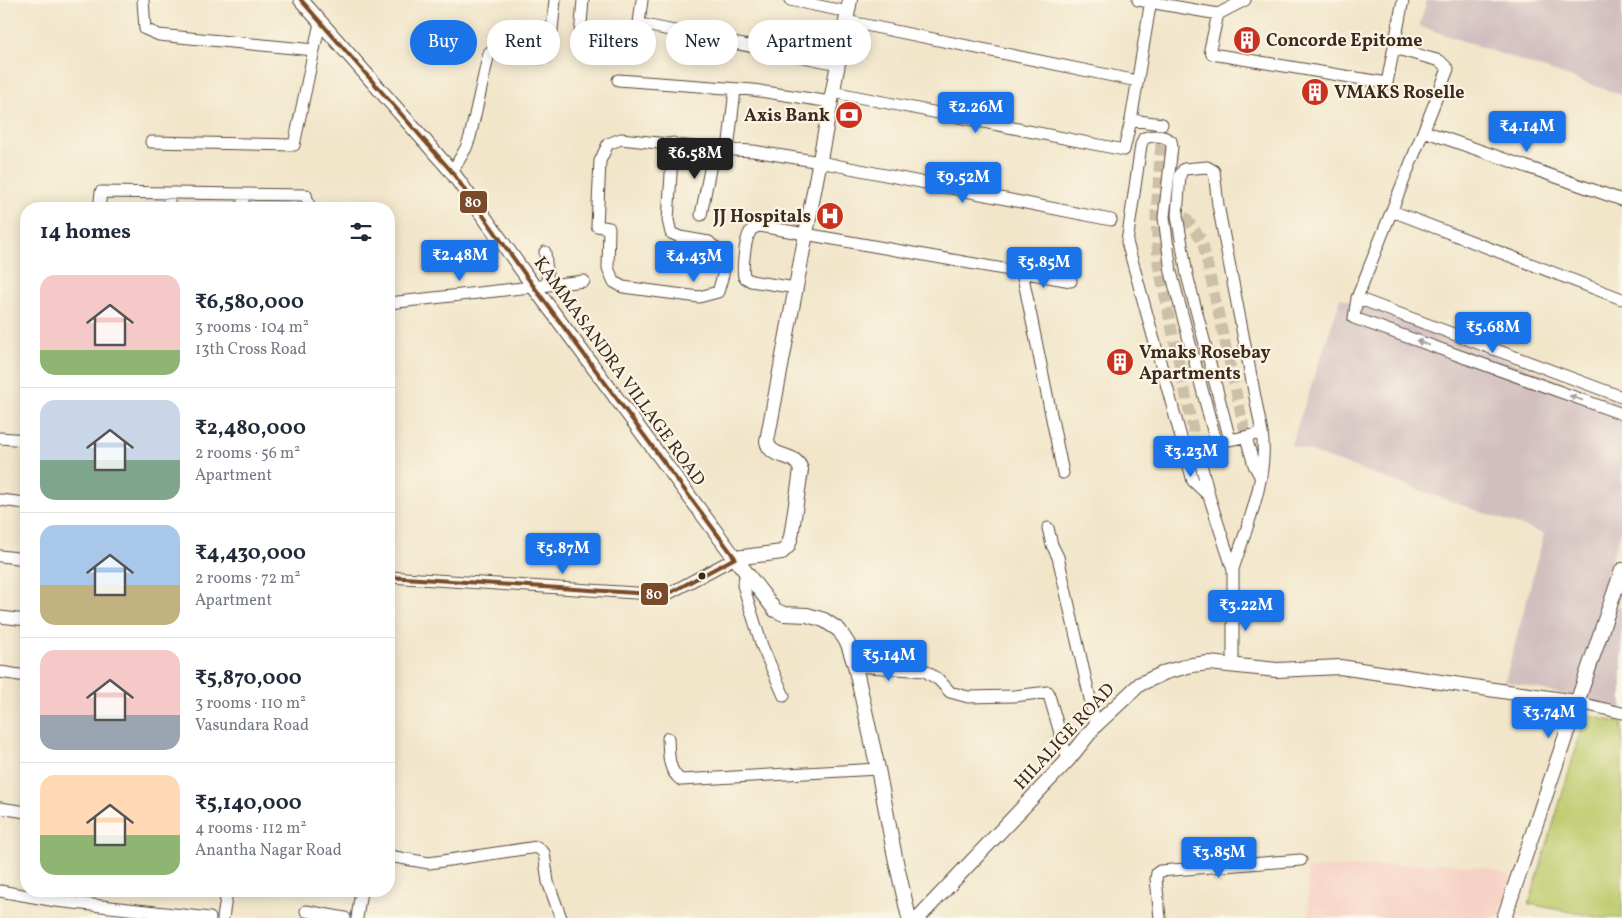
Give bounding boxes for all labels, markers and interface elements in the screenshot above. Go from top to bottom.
chip: Buy [410,20,477,65]
chip: Rent [487,20,560,65]
chip: Filters [570,20,656,65]
chip: New [666,20,738,65]
chip: Apartment [748,20,871,65]
building icon: Concorde Epitome [1232,25,1262,55]
place label: Concorde Epitome [1266,29,1422,54]
building icon: VMAKS Roselle [1300,77,1330,107]
place label: VMAKS Roselle [1334,81,1465,106]
pin: ₹2.26M [935,92,1017,134]
text: ₹2.26M [949,97,1003,119]
bank icon: Axis Bank [834,100,864,130]
place label: Axis Bank [744,104,830,129]
pin: ₹4.14M [1486,110,1568,153]
text: ₹4.14M [1500,116,1554,138]
pin: ₹6.58M [654,138,736,180]
text: ₹6.58M [668,143,722,165]
pin: ₹9.52M [922,162,1004,204]
text: ₹9.52M [936,167,990,189]
line badge: 80 [459,190,488,214]
text: 80 [465,194,481,213]
hospital icon: JJ Hospitals [815,201,845,231]
place label: JJ Hospitals [712,205,811,230]
text: 14 homes [40,218,131,247]
icon: filters [347,218,375,246]
pin: ₹2.48M [419,240,501,282]
pin: ₹4.43M [653,240,735,283]
text: ₹2.48M [432,245,488,267]
text: ₹4.43M [666,246,722,268]
pin: ₹5.85M [1003,246,1085,289]
street label: KAMMASANDRA VILLAGE ROAD [527,252,711,492]
text: ₹5.85M [1018,252,1070,274]
text: ₹6,580,000 [195,288,304,317]
icon: home [80,295,140,355]
pin: ₹5.68M [1452,312,1534,354]
text: 3 rooms · 104 m² [195,317,309,339]
text: ₹5.68M [1466,317,1520,339]
text: 13th Cross Road [195,339,306,361]
one-way arrow [1415,339,1430,347]
place label: Vmaks Rosebay Apartments [1139,341,1271,387]
building icon: Vmaks Rosebay Apartments [1105,347,1135,377]
one-way arrow [1568,394,1583,402]
text: ₹2,480,000 [195,414,306,443]
icon: home [80,420,140,480]
pin: ₹3.23M [1150,436,1232,478]
text: ₹3.23M [1164,441,1218,463]
text: 2 rooms · 56 m² [195,443,300,465]
text: Apartment [195,465,272,487]
pin: ₹5.87M [522,532,604,575]
text: ₹5.87M [537,538,589,560]
text: ₹4,430,000 [195,539,306,568]
icon: home [80,545,140,605]
text: 2 rooms · 72 m² [195,568,300,590]
unlabelled marker [697,571,707,581]
line badge: 80 [640,582,669,606]
text: 80 [646,586,662,605]
text: Apartment [195,590,272,612]
pin: ₹3.22M [1205,590,1287,632]
text: ₹3.22M [1219,595,1273,617]
pin: ₹5.14M [848,640,930,682]
text: ₹5.14M [863,645,915,667]
text: ₹5,870,000 [195,664,302,693]
icon: home [80,670,140,730]
street label: HILALIGE ROAD [1009,678,1121,796]
text: 3 rooms · 110 m² [195,693,306,715]
pin: ₹3.74M [1508,696,1590,739]
text: ₹3.74M [1523,702,1575,724]
text: Vasundara Road [195,715,309,737]
text: ₹5,140,000 [195,789,302,818]
icon: home [80,795,140,855]
text: 4 rooms · 112 m² [195,818,306,840]
pin: ₹3.85M [1178,836,1260,879]
text: Anantha Nagar Road [195,840,342,862]
text: ₹3.85M [1192,842,1246,864]

